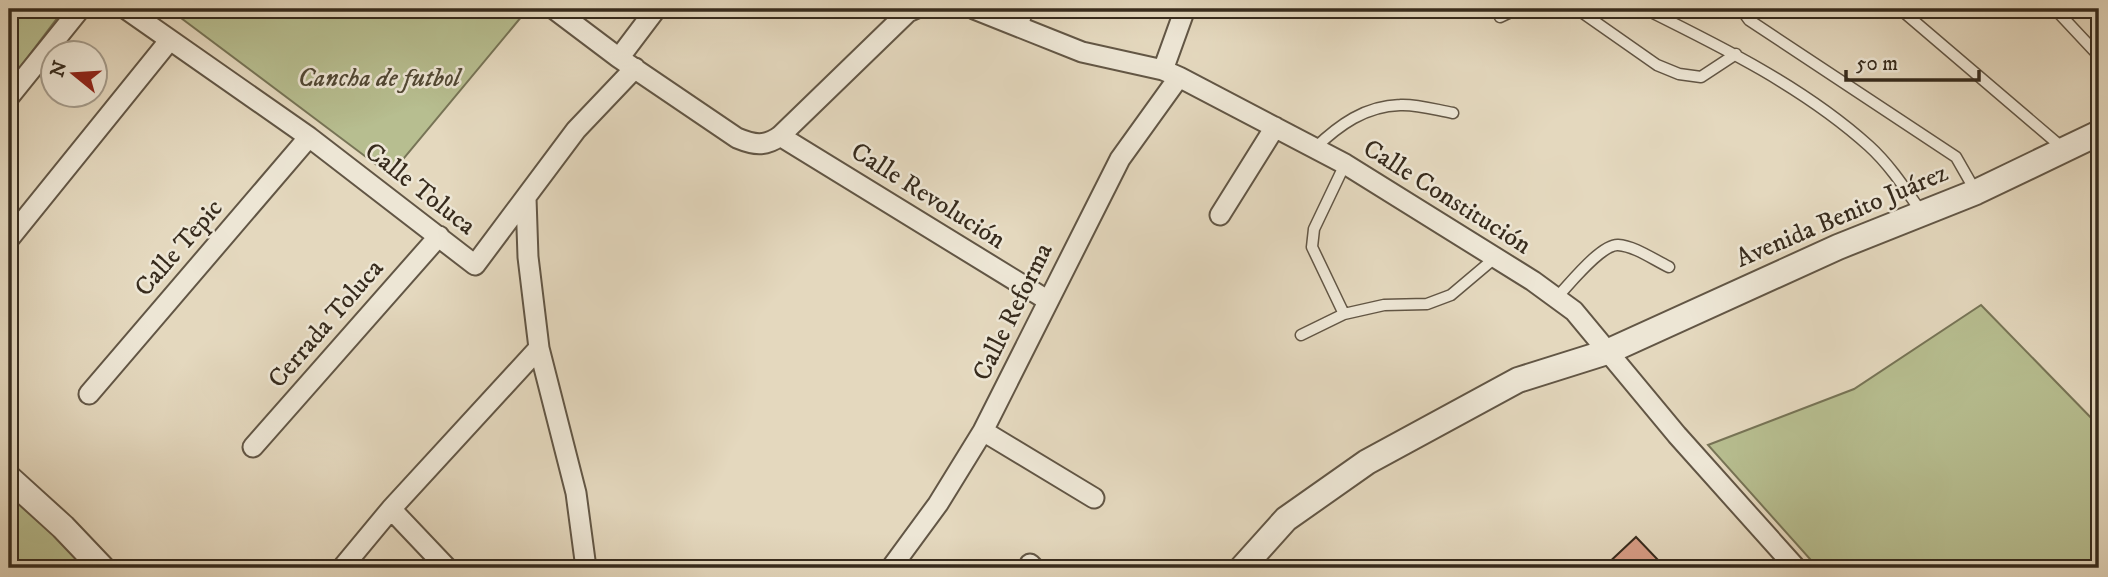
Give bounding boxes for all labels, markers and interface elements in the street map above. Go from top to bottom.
north arrow [38,38,108,108]
scale bar [1846,38,1979,82]
text: 50 m [1856,51,1898,77]
text: N [46,58,73,80]
park label: Cancha de futbol [298,62,464,95]
street label: Calle Constitución [1357,132,1538,262]
street label: Calle Toluca [358,135,482,243]
street label: Calle Revolución [844,135,1012,257]
street label: Avenida Benito Juárez [1731,156,1953,276]
street label: Calle Tepic [128,192,230,304]
street label: Calle Reforma [965,238,1061,386]
street label: Cerrada Toluca [261,253,391,395]

